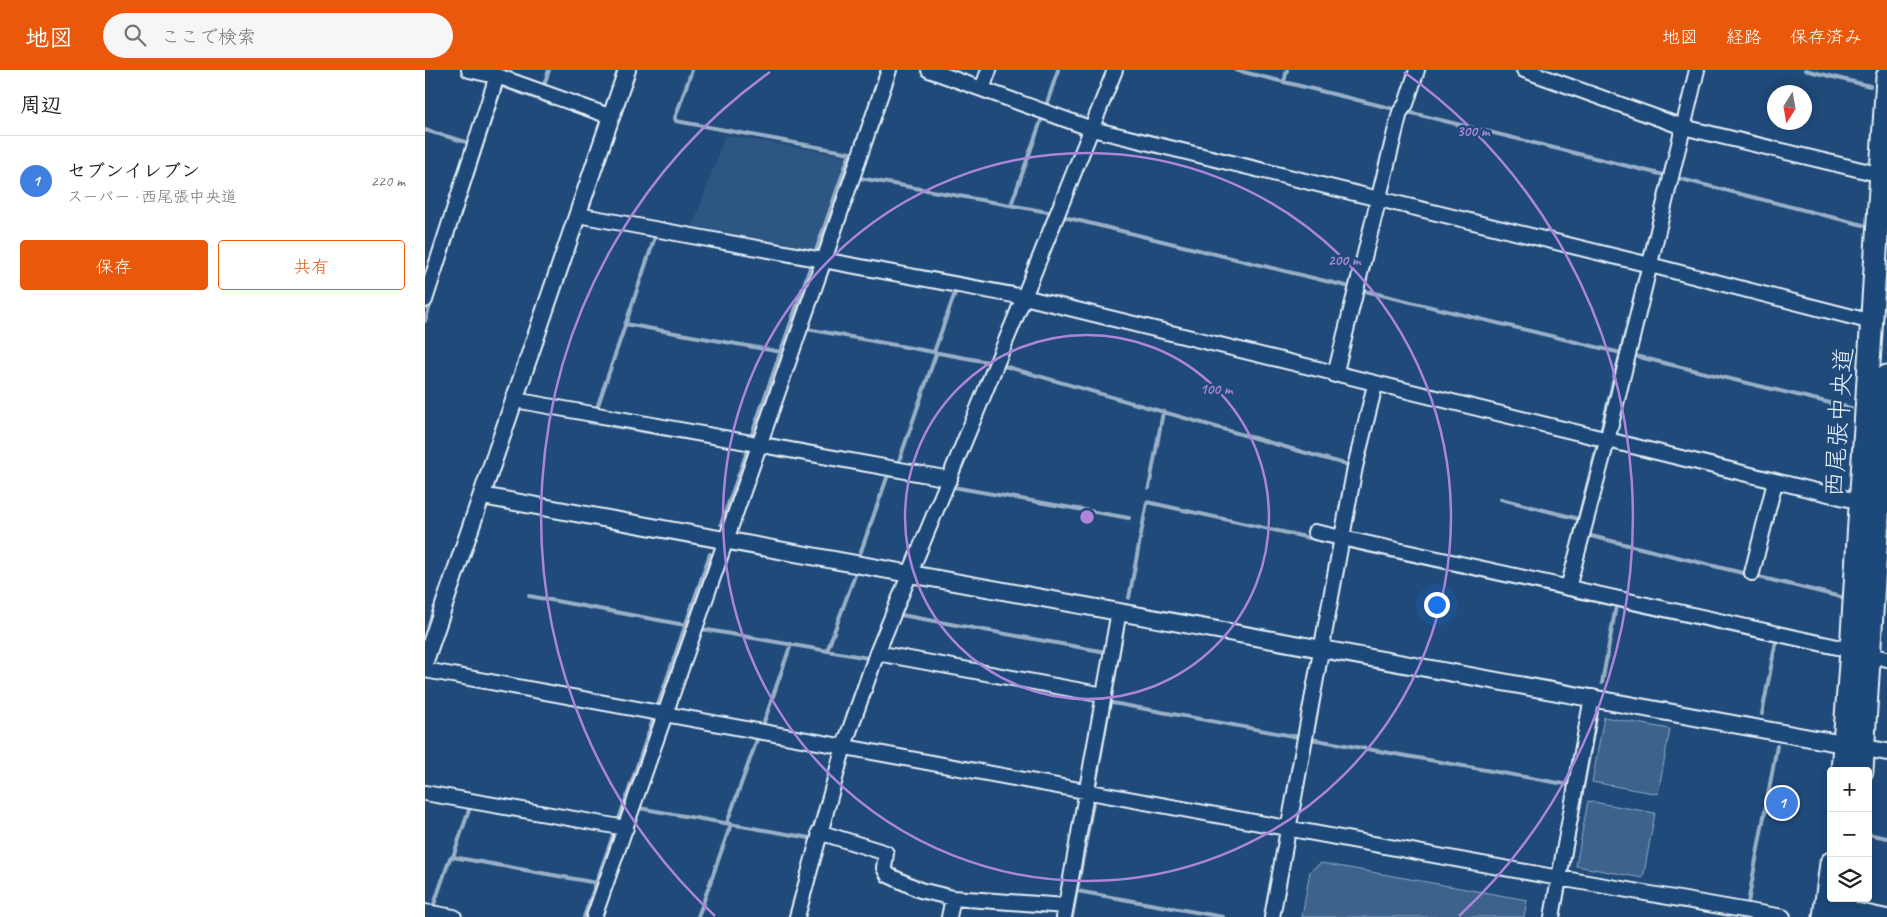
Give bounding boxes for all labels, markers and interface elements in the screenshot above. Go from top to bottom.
search box [103,13,453,58]
icon: search [121,21,149,49]
text: 地図 [25,23,73,53]
text: ここで検索 [161,25,256,49]
text: 地図 [1662,26,1698,48]
text: 経路 [1726,26,1762,48]
text: 保存済み [1790,26,1862,48]
north arrow [1767,85,1812,130]
text: 周辺 [20,92,62,118]
text: 300 m [1457,122,1491,141]
text: セブンイレブン [67,159,200,183]
text: 1 [32,171,40,191]
text: 220 m [371,171,405,191]
text: スーパー · 西尾張中央道 [67,187,237,207]
button: 保存 [20,240,208,290]
button: 共有 [218,240,405,290]
text: 200 m [1328,251,1362,270]
street label: 西尾張中央道 [1818,346,1860,498]
text: 100 m [1200,380,1234,399]
centre of rings [1078,508,1096,526]
your location [1424,592,1450,618]
map controls [1827,767,1872,902]
button: + [1827,767,1872,812]
pin: 1 [1766,784,1798,822]
button: − [1827,812,1872,857]
button: layers [1827,857,1872,902]

